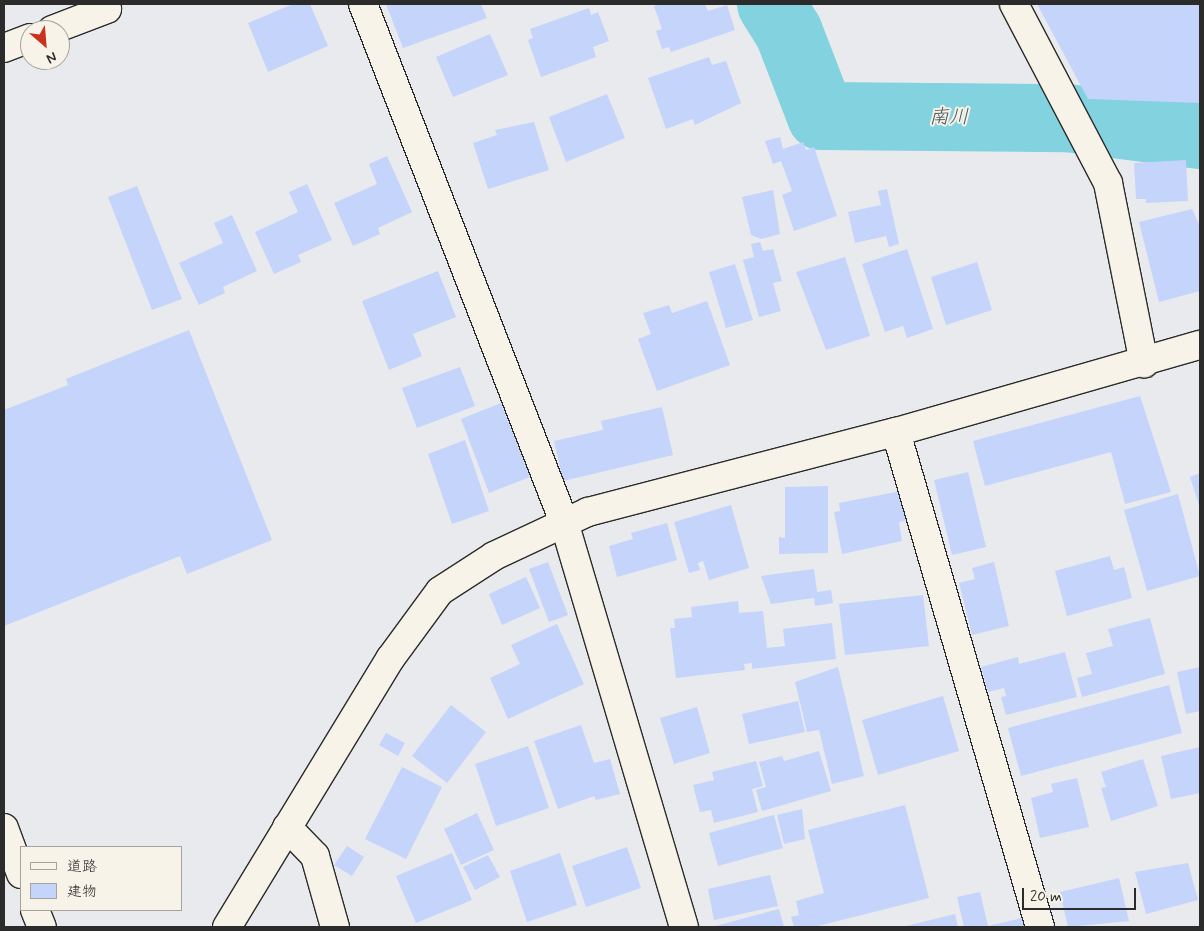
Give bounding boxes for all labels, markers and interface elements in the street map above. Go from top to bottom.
north arrow [20,20,70,70]
text: N [43,47,60,68]
water label: 南川 [929,105,969,129]
legend [20,846,182,911]
text: 道路 [67,857,97,877]
scale bar [1024,878,1138,910]
text: 建物 [67,882,97,902]
text: 20 m [1030,887,1062,907]

